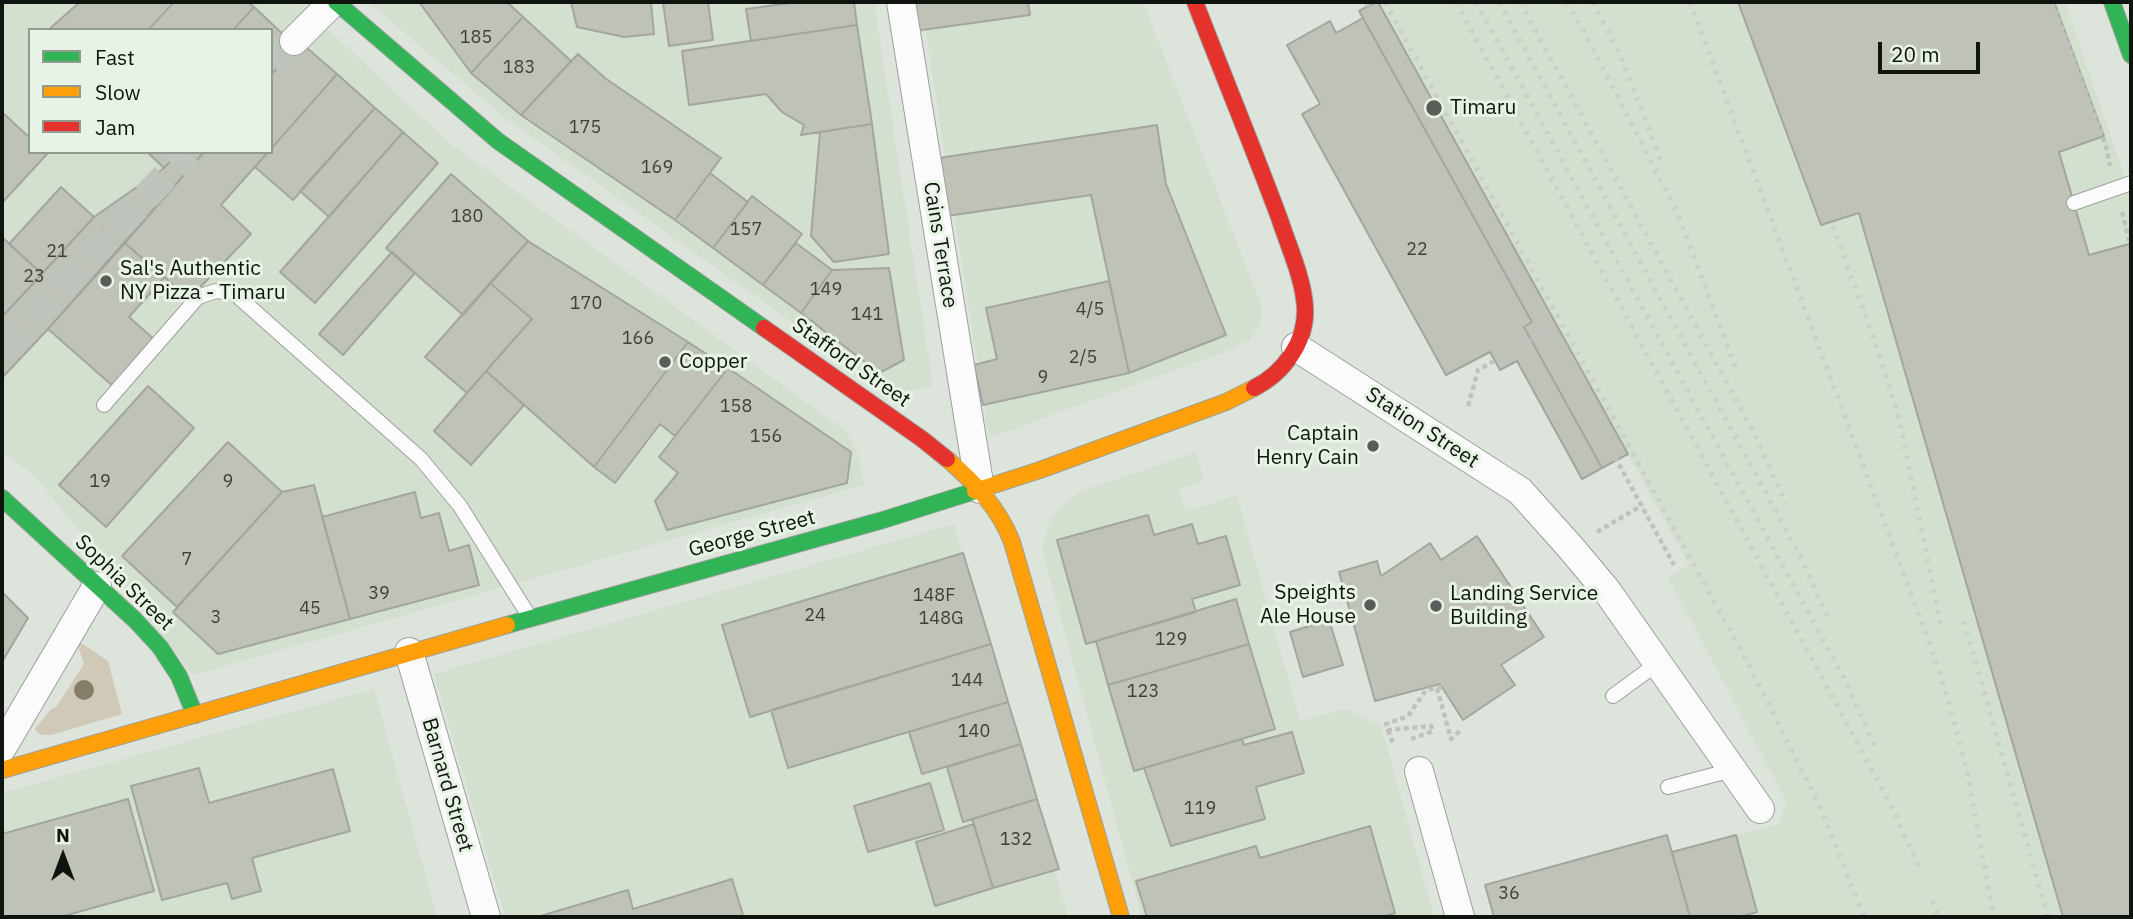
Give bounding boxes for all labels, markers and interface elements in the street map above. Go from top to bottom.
house number: 185 [460,27,492,49]
legend [28,28,273,154]
scale bar [1881,28,1982,72]
text: 20 m [1891,40,1940,68]
text: Fast [95,43,135,71]
house number: 183 [503,57,535,79]
text: Slow [95,78,141,106]
place label: Timaru [1450,95,1516,121]
marker: Timaru [1424,98,1444,118]
text: Jam [95,113,135,141]
house number: 175 [569,117,601,139]
house number: 169 [641,157,673,179]
street label: Cains Terrace [918,180,962,310]
house number: 180 [451,206,483,228]
house number: 157 [730,219,762,241]
house number: 22 [1406,239,1428,261]
house number: 21 [46,241,68,263]
place label: Sal's Authentic NY Pizza - Timaru [120,256,286,306]
house number: 23 [23,266,45,288]
marker: Sal's Authentic NY Pizza - Timaru [98,273,114,289]
house number: 149 [810,279,842,301]
house number: 170 [570,293,602,315]
house number: 4/5 [1076,299,1104,321]
house number: 141 [851,304,883,326]
street label: Stafford Street [787,313,915,413]
house number: 166 [622,328,654,350]
house number: 2/5 [1069,347,1097,369]
place label: Copper [679,349,747,375]
marker: Copper [657,354,673,370]
house number: 9 [1038,367,1048,389]
street label: Station Street [1361,382,1483,474]
house number: 158 [720,396,752,418]
place label: Captain Henry Cain [1256,421,1359,471]
house number: 156 [750,426,782,448]
marker: Captain Henry Cain [1365,438,1381,454]
house number: 19 [89,471,111,493]
house number: 9 [223,471,233,493]
street label: George Street [686,505,818,563]
street label: Sophia Street [70,530,178,636]
house number: 7 [182,549,192,571]
place label: Speights Ale House [1260,580,1356,630]
place label: Landing Service Building [1450,581,1598,631]
house number: 39 [368,583,390,605]
house number: 148F [913,585,955,607]
marker: Speights Ale House [1362,597,1378,613]
house number: 45 [299,598,321,620]
marker: Landing Service Building [1428,598,1444,614]
house number: 24 [804,605,826,627]
house number: 3 [211,607,221,629]
house number: 148G [919,608,963,630]
house number: 129 [1155,629,1187,651]
house number: 144 [951,670,983,692]
house number: 123 [1127,681,1159,703]
street label: Barnard Street [416,715,478,855]
house number: 140 [958,721,990,743]
house number: 119 [1184,798,1216,820]
north arrow [28,821,98,891]
text: N [56,823,70,847]
house number: 132 [1000,829,1032,851]
house number: 36 [1498,883,1520,905]

